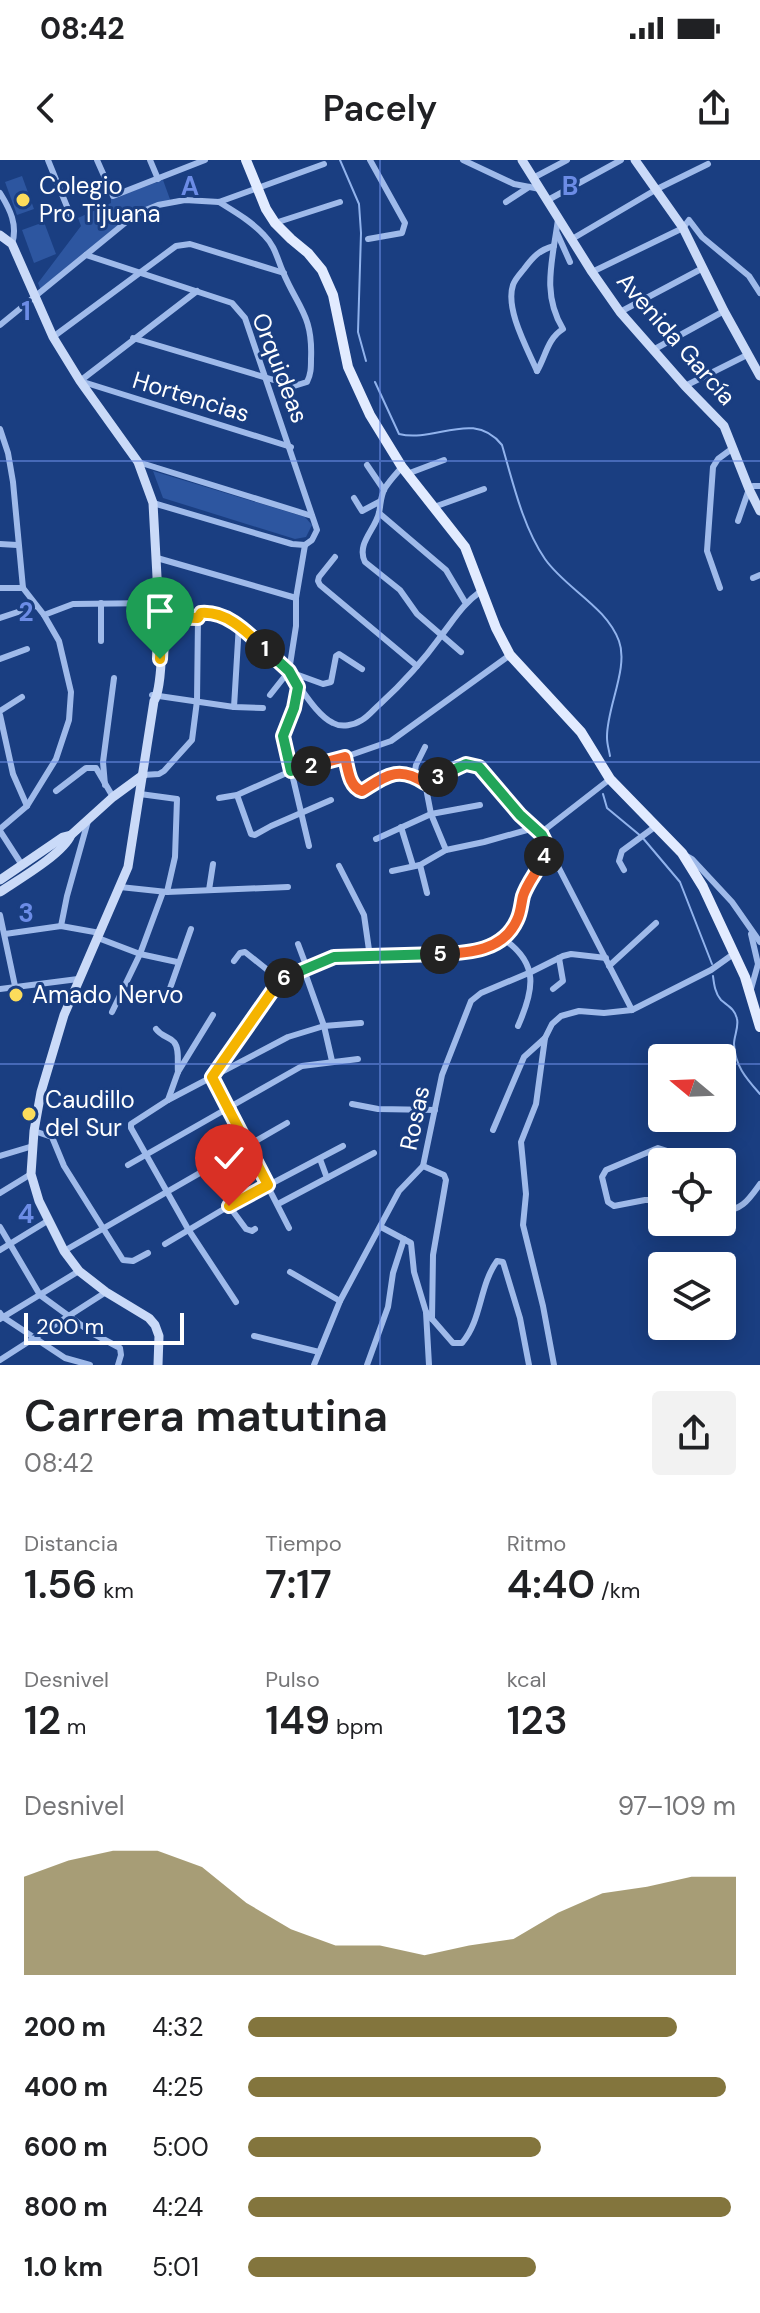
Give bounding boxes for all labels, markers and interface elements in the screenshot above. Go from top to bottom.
text: 08:42 [40,9,125,48]
text: Pacely [323,85,437,132]
icon: back [24,86,68,130]
icon: share [692,86,736,130]
text: A [181,169,199,203]
text: B [562,169,578,203]
place label: Colegio Pro Tijuana [39,170,161,229]
marker: Colegio Pro Tijuana [14,191,32,209]
street label: Avenida García [610,266,743,412]
text: 1 [21,294,31,328]
street label: Orquideas [245,308,316,427]
street label: Hortencias [129,364,253,429]
pin [126,577,194,659]
icon: arrive [138,589,182,633]
text: 2 [18,595,34,629]
pin: 1 [245,629,285,669]
text: 1 [261,634,269,663]
pin: 2 [291,746,331,786]
text: 2 [305,751,317,780]
pin: 3 [418,757,458,797]
text: 3 [431,762,445,791]
pin: 4 [524,836,564,876]
text: 4 [537,841,551,870]
text: 3 [18,896,34,930]
pin: 5 [420,934,460,974]
text: 5 [433,939,447,968]
pin: 6 [264,958,304,998]
text: 6 [277,963,291,992]
place label: Amado Nervo [32,979,183,1010]
marker: Amado Nervo [7,986,25,1004]
north arrow [648,1044,736,1132]
map controls [648,1044,736,1340]
street label: Rosas [393,1083,436,1153]
place label: Caudillo del Sur [45,1084,135,1143]
marker: Caudillo del Sur [20,1105,38,1123]
pin [195,1124,263,1206]
icon: check [207,1136,251,1180]
button: locate [648,1148,736,1236]
text: 4 [18,1197,34,1231]
button: layers [648,1252,736,1340]
scale bar [24,1309,184,1345]
text: 200 m [36,1312,104,1341]
text: Carrera matutina [24,1387,388,1445]
button: share [652,1391,736,1475]
text: 08:42 [24,1446,94,1480]
text: Distancia [24,1529,118,1558]
text: Tiempo [265,1529,342,1558]
text: Ritmo [507,1529,566,1558]
text: 1.56 [24,1558,97,1610]
text: 7:17 [265,1558,332,1610]
text: 4:40 [507,1558,595,1610]
text: km [97,1576,134,1605]
text: /km [595,1576,640,1605]
text: Desnivel [24,1665,109,1694]
text: Pulso [265,1665,320,1694]
text: kcal [507,1665,546,1694]
text: 12 [24,1694,61,1746]
text: 149 [265,1694,330,1746]
text: 123 [507,1694,568,1746]
text: m [61,1712,86,1741]
text: bpm [330,1712,383,1741]
text: Desnivel [24,1789,125,1823]
text: 97–109 m [618,1789,736,1823]
text: 200 m [24,2010,106,2044]
text: 4:32 [152,2010,203,2044]
text: 400 m [24,2070,108,2104]
text: 4:25 [152,2070,204,2104]
text: 600 m [24,2130,108,2164]
text: 5:00 [152,2130,209,2164]
text: 800 m [24,2190,108,2224]
text: 4:24 [152,2190,203,2224]
text: 1.0 km [24,2250,103,2284]
text: 5:01 [152,2250,199,2284]

